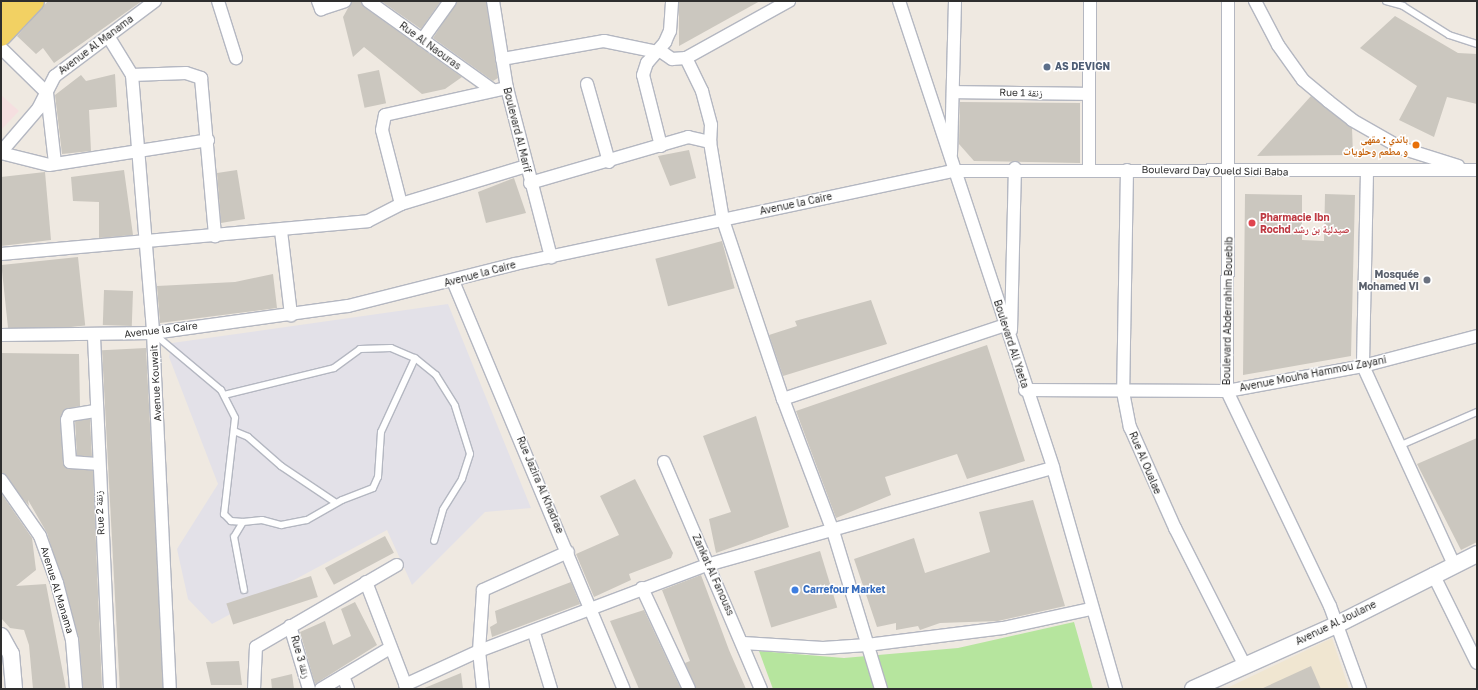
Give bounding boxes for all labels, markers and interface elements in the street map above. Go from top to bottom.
street label: Avenue Al Manama [56,13,136,77]
street label: Rue Al Naouras [397,20,463,72]
place label: AS DEVIGN [1055,61,1110,73]
marker: AS DEVIGN [1042,62,1052,72]
street label: Boulevard Al Marif [501,86,533,174]
street label: Rue 1 زنقة [999,87,1043,99]
place label: باندي : مقهى و مطعم وحلويات [1343,133,1408,156]
marker: باندي : مقهى و مطعم وحلويات [1411,140,1421,150]
street label: Boulevard Day Oueld Sidi Baba [1141,164,1289,178]
street label: Avenue la Caire [759,190,833,218]
place label: Pharmacie Ibn Rochd صيدلية بن رشد [1260,211,1349,234]
marker: Pharmacie Ibn Rochd صيدلية بن رشد [1247,218,1257,228]
street label: Boulevard Abderrahim Bouebib [1221,237,1235,385]
street label: Avenue la Caire [443,259,517,289]
place label: Mosquée Mohamed VI [1358,268,1419,292]
marker: Mosquée Mohamed VI [1422,275,1432,285]
street label: Boulevard Ali Yaeta [991,298,1031,390]
street label: Avenue la Caire [124,320,198,340]
street label: Avenue Kouwait [148,344,164,422]
street label: Avenue Mouha Hammou Zayani [1238,354,1388,394]
street label: Rue Al Oualae [1126,430,1164,496]
street label: Rue Jazira Al Khadrae [514,435,566,535]
street label: Rue 2 زنقة [93,491,107,535]
street label: Zankat Al Fanouss [690,532,736,618]
street label: Avenue Al Manama [38,545,76,635]
place label: Carrefour Market [803,584,885,596]
marker: Carrefour Market [790,585,800,595]
street label: Avenue Al Joulane [1294,598,1378,648]
street label: Rue 3 زنقة [288,634,312,680]

